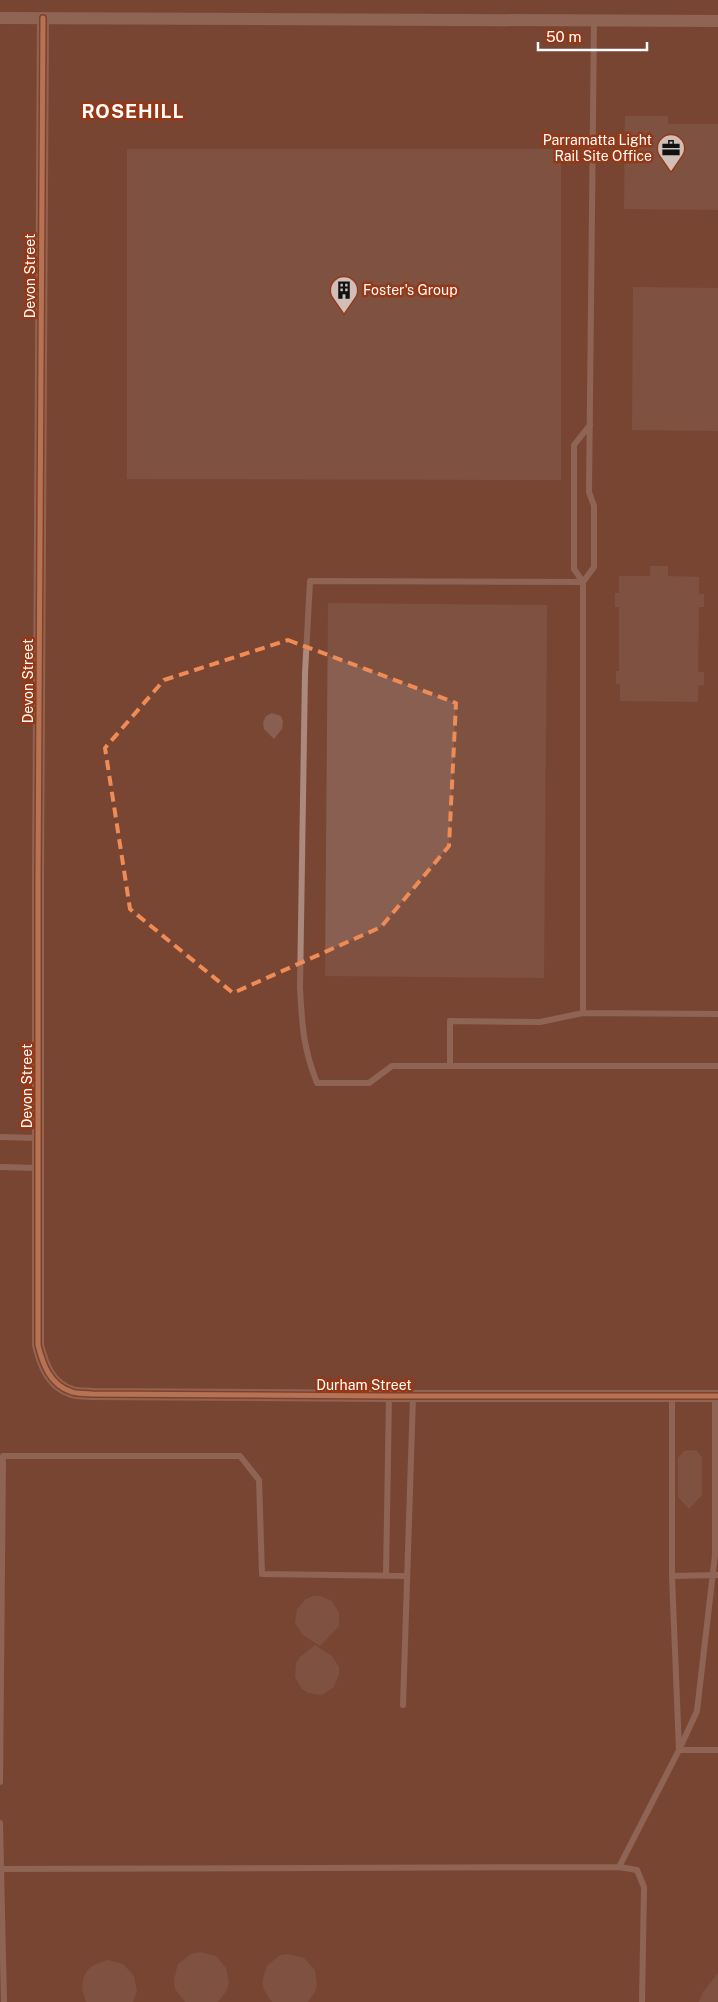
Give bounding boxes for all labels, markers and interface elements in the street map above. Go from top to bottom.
scale bar [538,20,647,52]
text: 50 m [546,28,581,45]
district label: ROSEHILL [81,100,185,122]
place label: Parramatta Light Rail Site Office [543,132,652,164]
office icon: Parramatta Light Rail Site Office [656,133,686,172]
street label: Devon Street [22,234,38,318]
building icon: Foster's Group [329,275,359,314]
place label: Foster's Group [363,282,458,298]
street label: Devon Street [20,639,36,723]
street label: Devon Street [19,1044,35,1128]
street label: Durham Street [316,1377,412,1393]

